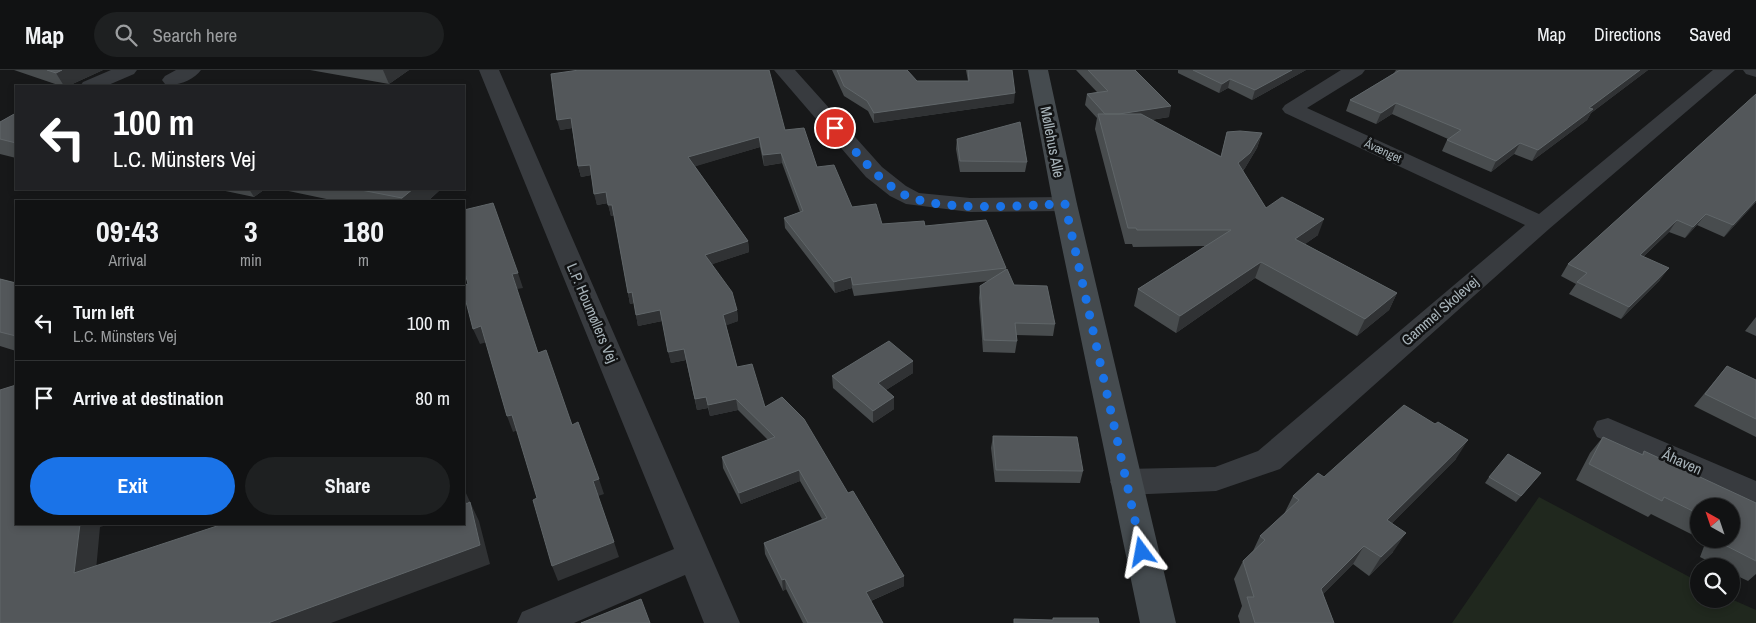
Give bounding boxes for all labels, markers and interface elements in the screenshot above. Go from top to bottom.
search box [94,12,444,57]
text: Map [25,19,64,51]
icon: search [112,21,140,49]
text: Search here [152,22,237,48]
text: Map [1537,22,1566,47]
text: Directions [1594,22,1661,47]
text: Saved [1689,22,1731,47]
text: 100 m [113,99,194,146]
street label: Møllehus Alle [1035,104,1070,180]
icon: left [30,105,95,170]
pin [814,107,856,149]
icon: arrive [821,114,849,142]
street label: Åvænget [1361,135,1404,167]
text: L.C. Münsters Vej [113,144,255,174]
text: 09:43 [96,211,159,251]
text: 3 [244,211,258,251]
text: 180 [343,211,384,251]
text: Arrival [109,249,146,271]
text: min [240,249,262,271]
text: m [358,249,369,271]
street label: L.P. Houmøllers Vej [562,260,623,366]
street label: Gammel Skolevej [1396,271,1483,350]
text: Turn left [73,299,134,325]
icon: left [30,309,58,337]
text: 100 m [407,310,450,336]
text: L.C. Münsters Vej [73,325,177,347]
icon: arrive [30,384,58,412]
text: Arrive at destination [73,385,224,411]
text: 80 m [415,385,450,411]
street label: Åhaven [1658,443,1706,480]
button: Exit [30,457,235,515]
button: Share [245,457,450,515]
north arrow [1690,498,1740,548]
map controls [1690,498,1740,608]
position arrow [1115,525,1167,577]
button: search [1690,558,1740,608]

